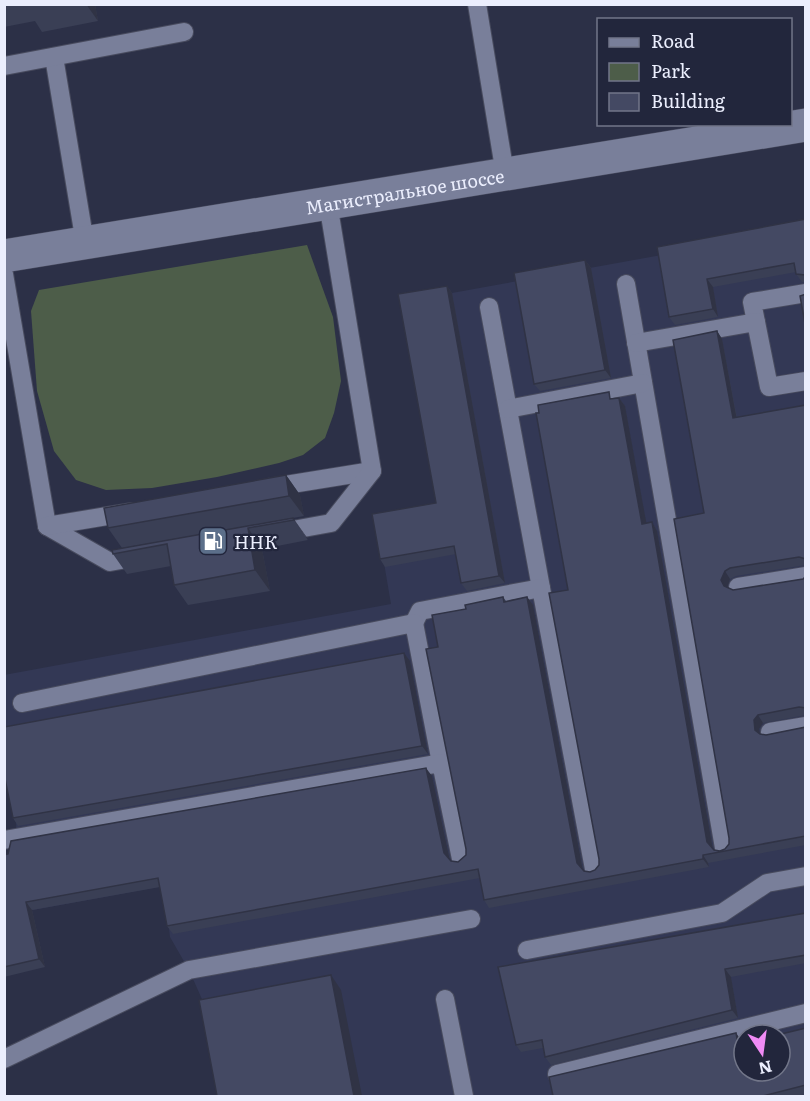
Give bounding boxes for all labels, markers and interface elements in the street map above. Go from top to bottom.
legend [597,18,792,126]
text: Road [651,27,695,54]
text: Park [651,57,692,84]
text: Building [651,87,726,114]
street label: Магистральное шоссе [303,161,506,220]
fuel station icon: ННК [197,525,229,557]
place label: ННК [234,528,277,555]
north arrow [732,1023,792,1083]
text: N [756,1055,775,1082]

